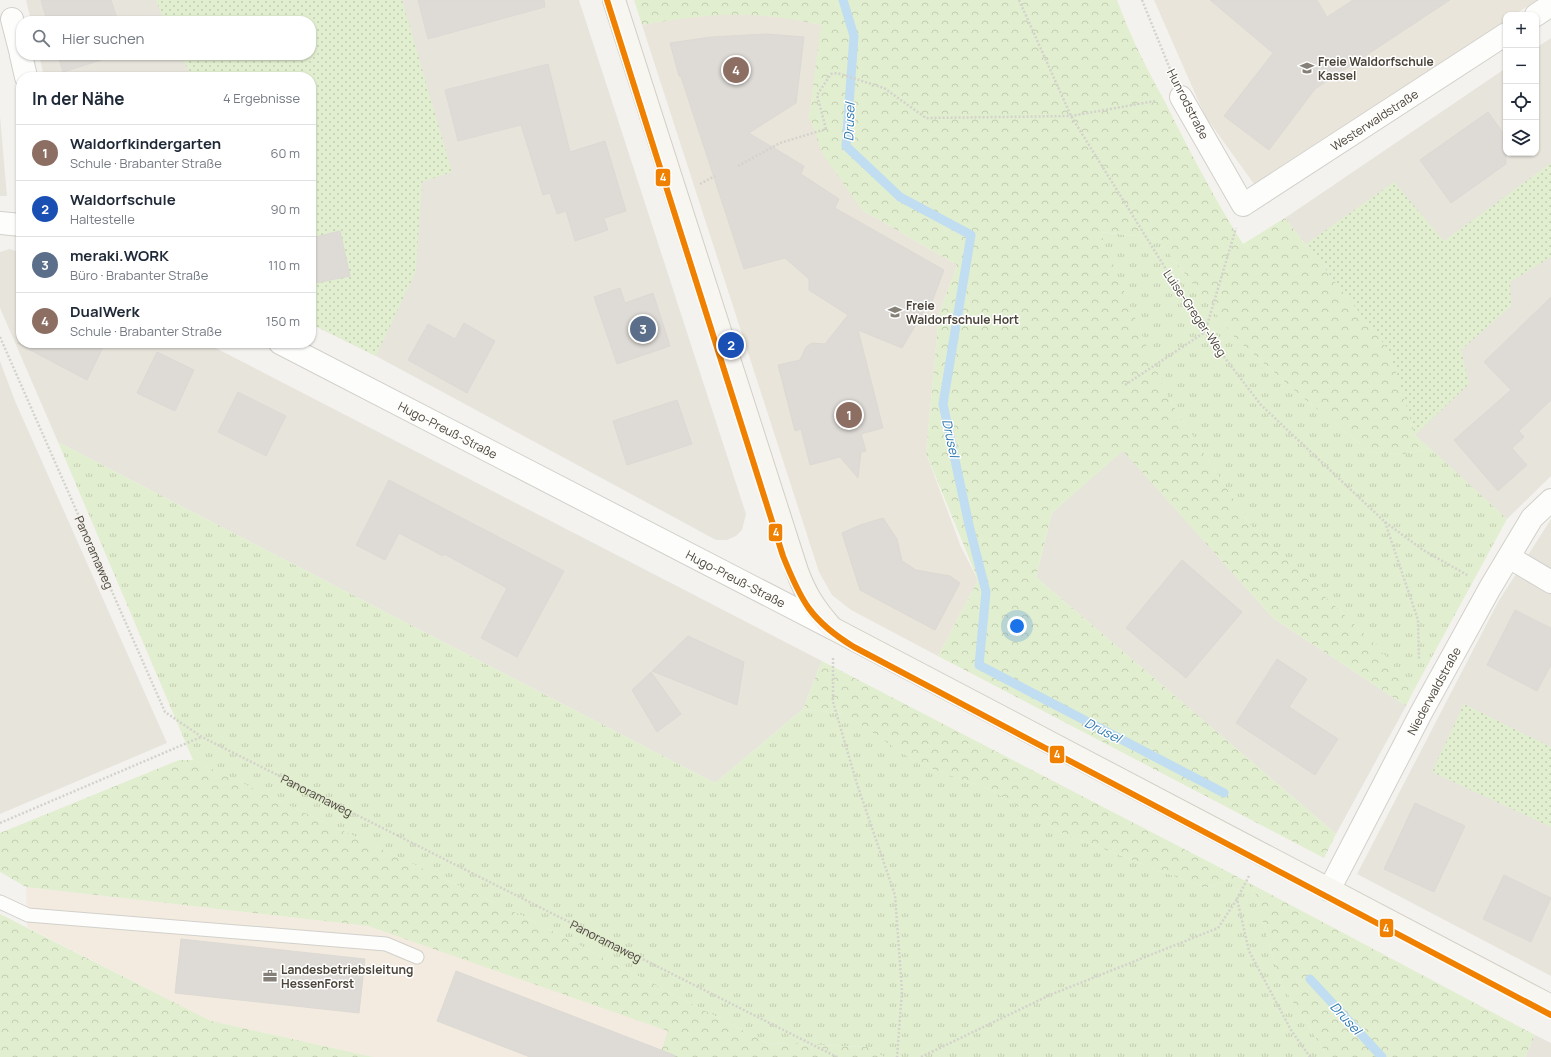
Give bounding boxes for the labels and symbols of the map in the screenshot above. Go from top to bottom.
place label: Freie Waldorfschule Kassel [1318,53,1434,84]
pin: 4 [723,55,749,85]
school or university icon: Freie Waldorfschule Kassel [1299,60,1315,76]
street label: Hunrodstraße [1163,66,1213,142]
street label: Westerwaldstraße [1327,85,1421,154]
water label: Drusel [839,100,859,142]
line badge: 4 [655,168,671,187]
text: 4 [660,169,667,184]
street label: Luise-Greger-Weg [1160,266,1230,360]
place label: Freie Waldorfschule Hort [906,297,1019,328]
school or university icon: Freie Waldorfschule Hort [887,304,903,320]
pin: 3 [630,314,656,344]
pin: 2 [718,330,744,360]
street label: Hugo-Preuß-Straße [395,397,501,462]
pin: 1 [836,400,862,430]
water label: Drusel [938,417,964,461]
street label: Panoramaweg [71,513,118,591]
line badge: 4 [768,523,783,542]
text: 4 [773,524,780,539]
street label: Hugo-Preuß-Straße [683,546,788,611]
your location [1007,616,1027,636]
street label: Niederwaldstraße [1403,644,1464,738]
water label: Drusel [1082,713,1126,748]
line badge: 4 [1049,745,1065,764]
text: 4 [1054,746,1061,761]
street label: Panoramaweg [278,770,356,820]
street label: Panoramaweg [567,915,645,966]
line badge: 4 [1379,918,1394,938]
text: 4 [1383,920,1390,935]
place label: Landesbetriebsleitung HessenForst [281,961,413,992]
office icon: Landesbetriebsleitung HessenForst [262,968,278,984]
water label: Drusel [1326,998,1367,1040]

